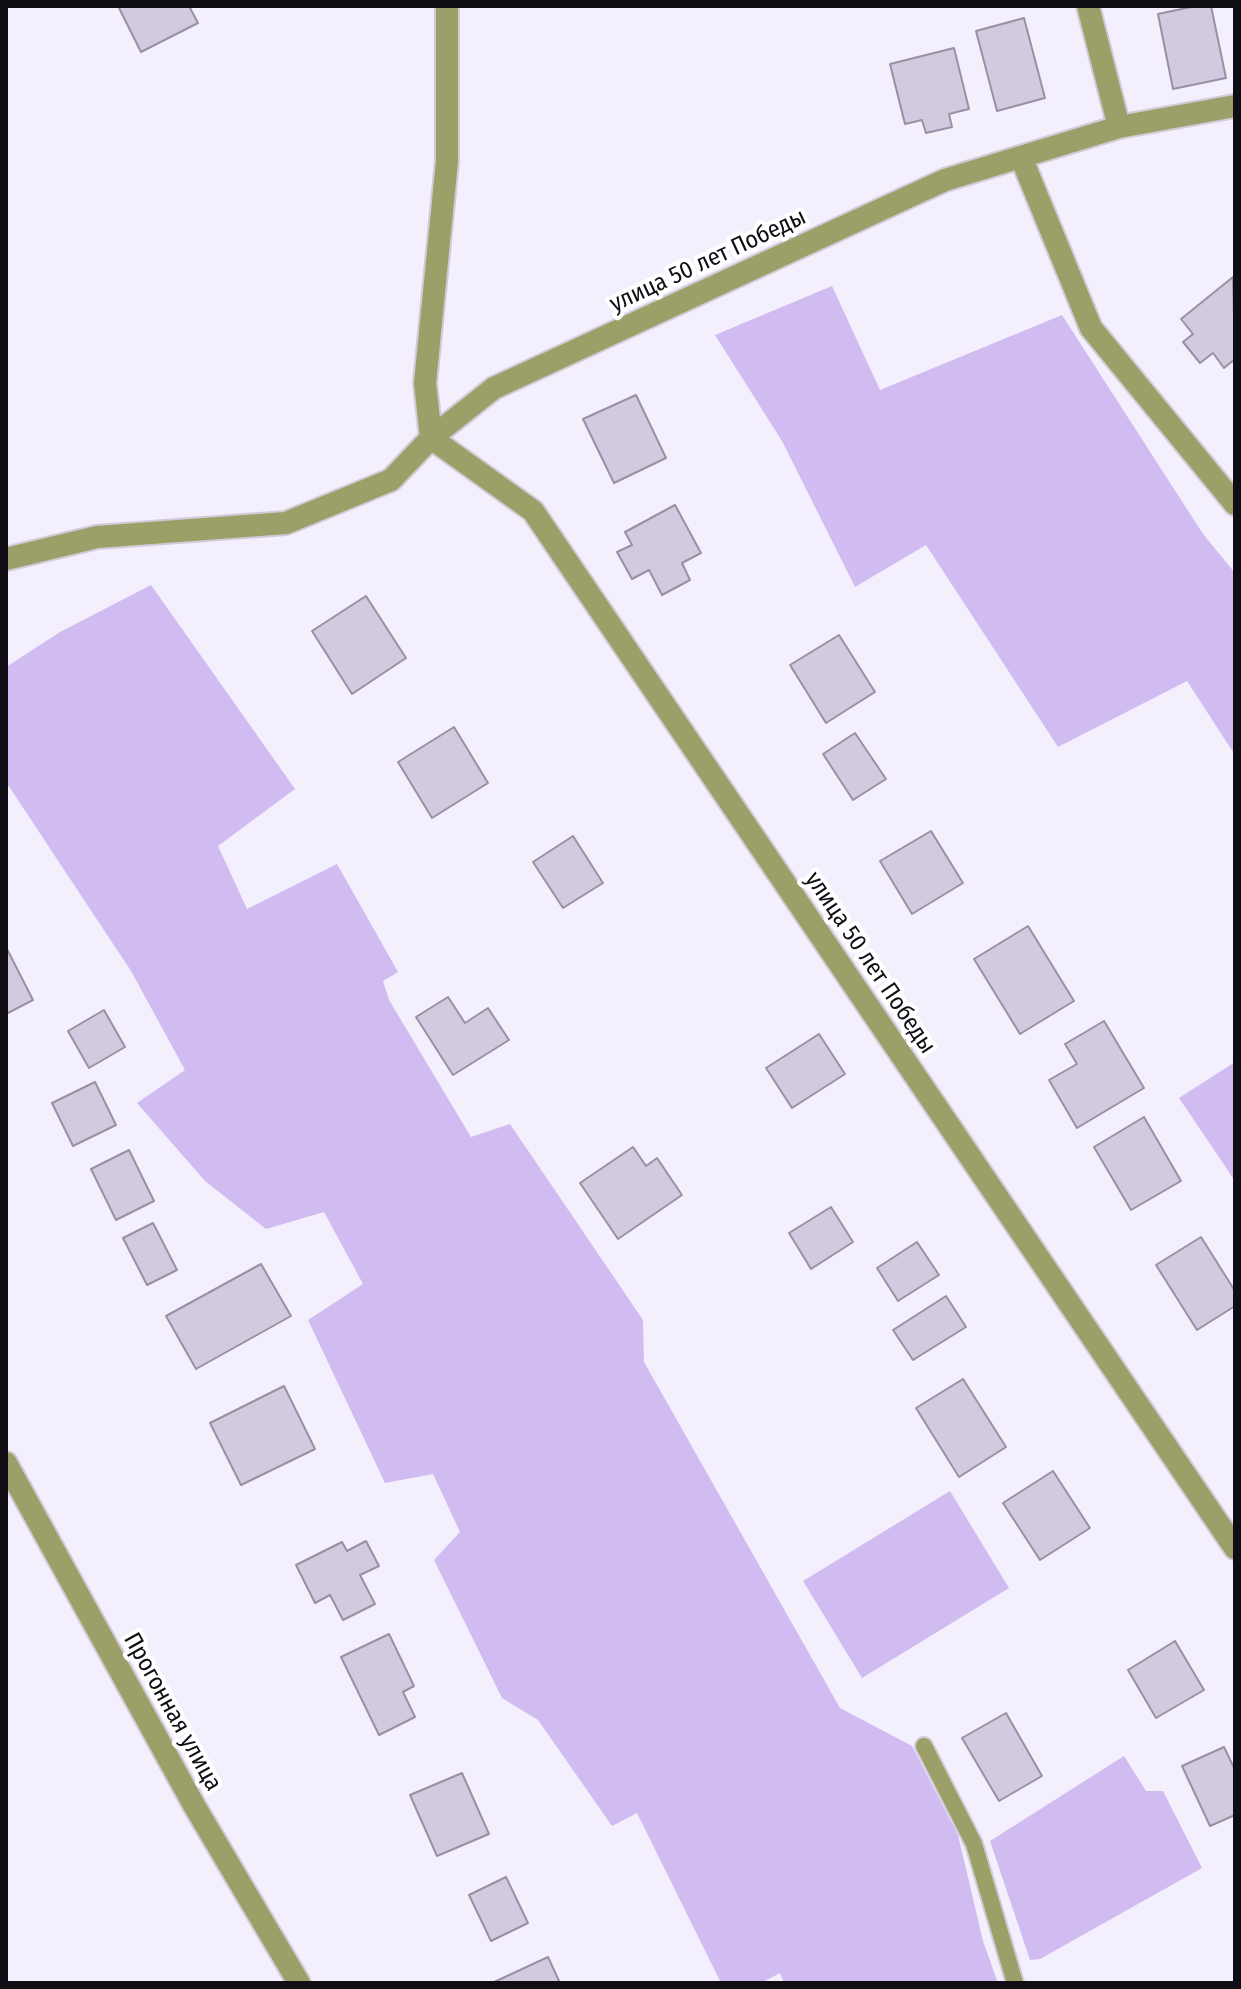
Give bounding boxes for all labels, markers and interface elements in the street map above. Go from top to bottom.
street label: улица 50 лет Победы [605,203,811,319]
street label: улица 50 лет Победы [798,867,942,1059]
street label: Прогонная улица [117,1628,227,1796]

